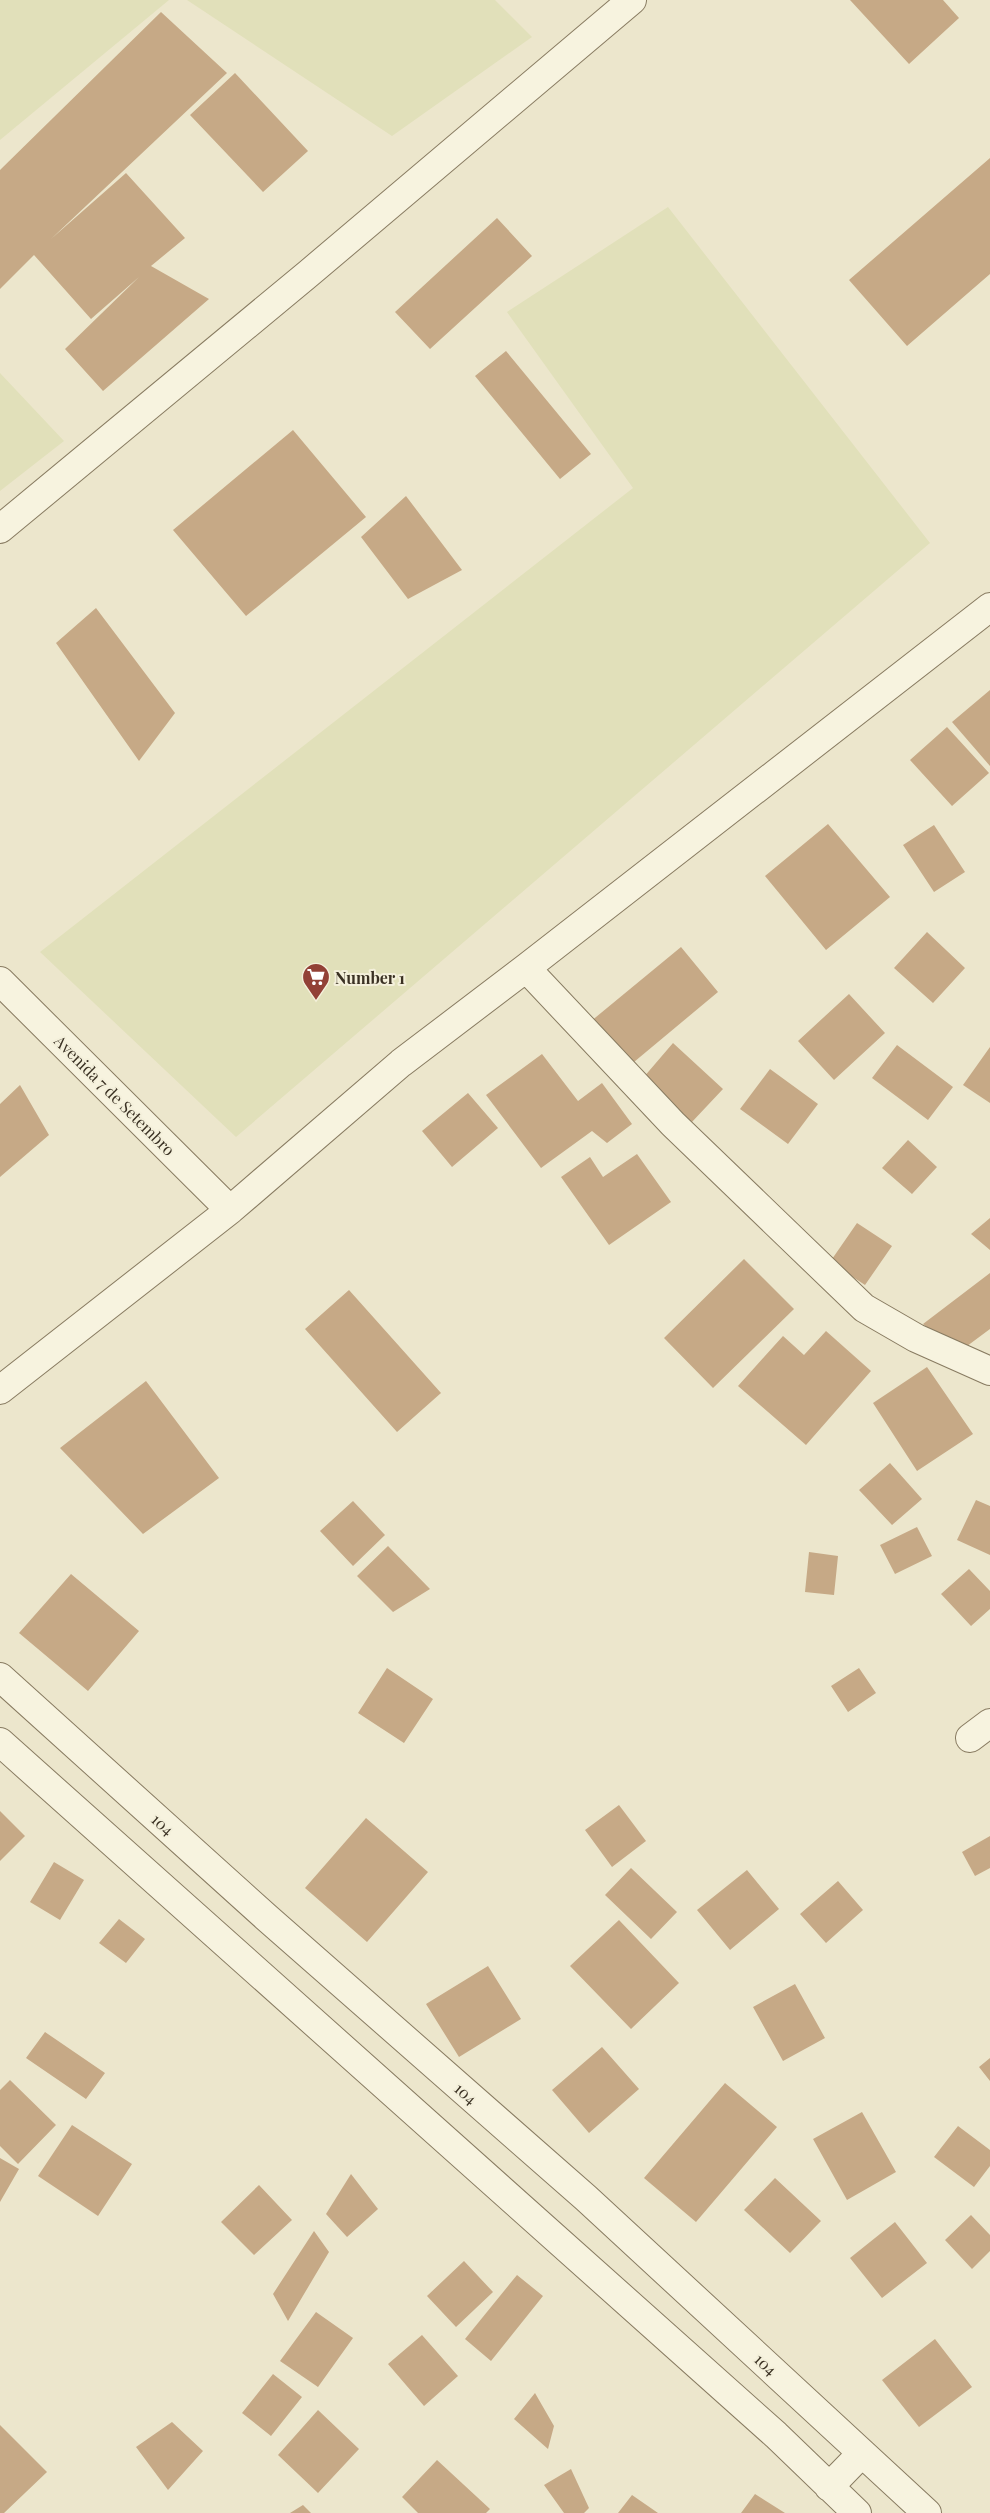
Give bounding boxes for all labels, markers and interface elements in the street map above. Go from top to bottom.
supermarket icon: Number 1 [301,962,331,1001]
place label: Number 1 [335,967,405,988]
street label: Avenida 7 de Setembro [50,1030,180,1160]
street label: 104 [147,1808,179,1840]
street label: 104 [450,2077,482,2109]
street label: 104 [750,2348,782,2380]

